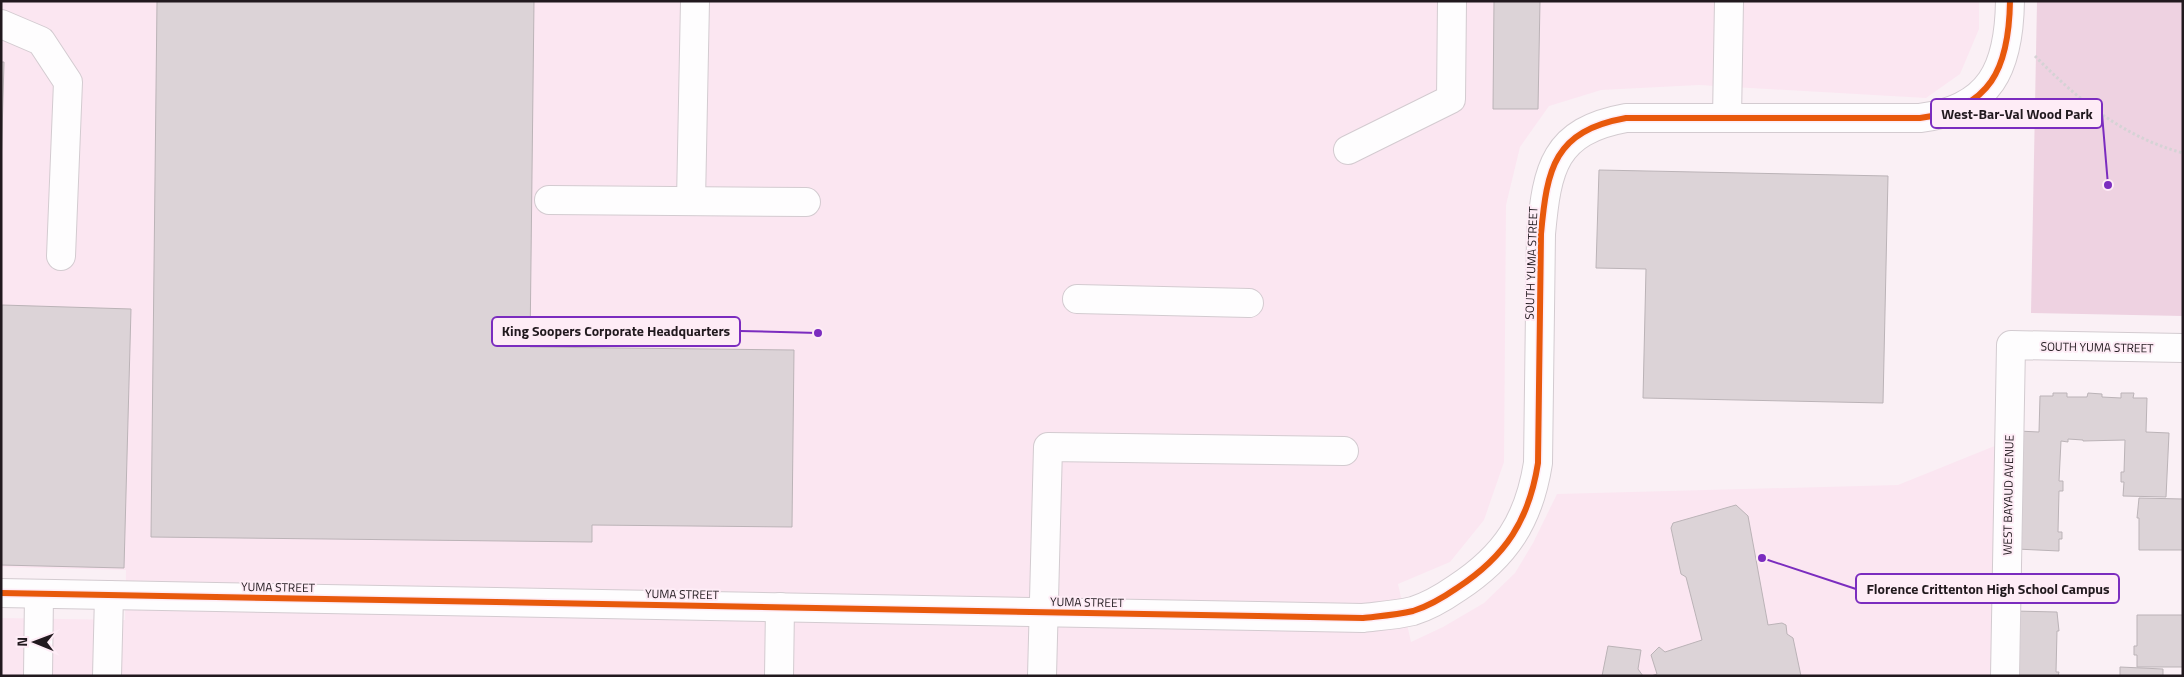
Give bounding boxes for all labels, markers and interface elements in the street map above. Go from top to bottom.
callout: West-Bar-Val Wood Park [1931,99,2102,128]
text: West-Bar-Val Wood Park [1941,103,2094,124]
street label: SOUTH YUMA STREET [1520,205,1542,320]
callout: King Soopers Corporate Headquarters [492,317,740,346]
text: King Soopers Corporate Headquarters [502,320,731,341]
street label: SOUTH YUMA STREET [2040,337,2154,357]
street label: WEST BAYAUD AVENUE [1997,434,2019,555]
callout: Florence Crittenton High School Campus [1856,574,2119,603]
street label: YUMA STREET [241,577,316,597]
text: Florence Crittenton High School Campus [1866,578,2110,599]
street label: YUMA STREET [645,584,720,604]
street label: YUMA STREET [1050,592,1125,612]
north arrow [10,617,60,667]
text: N [11,637,32,647]

